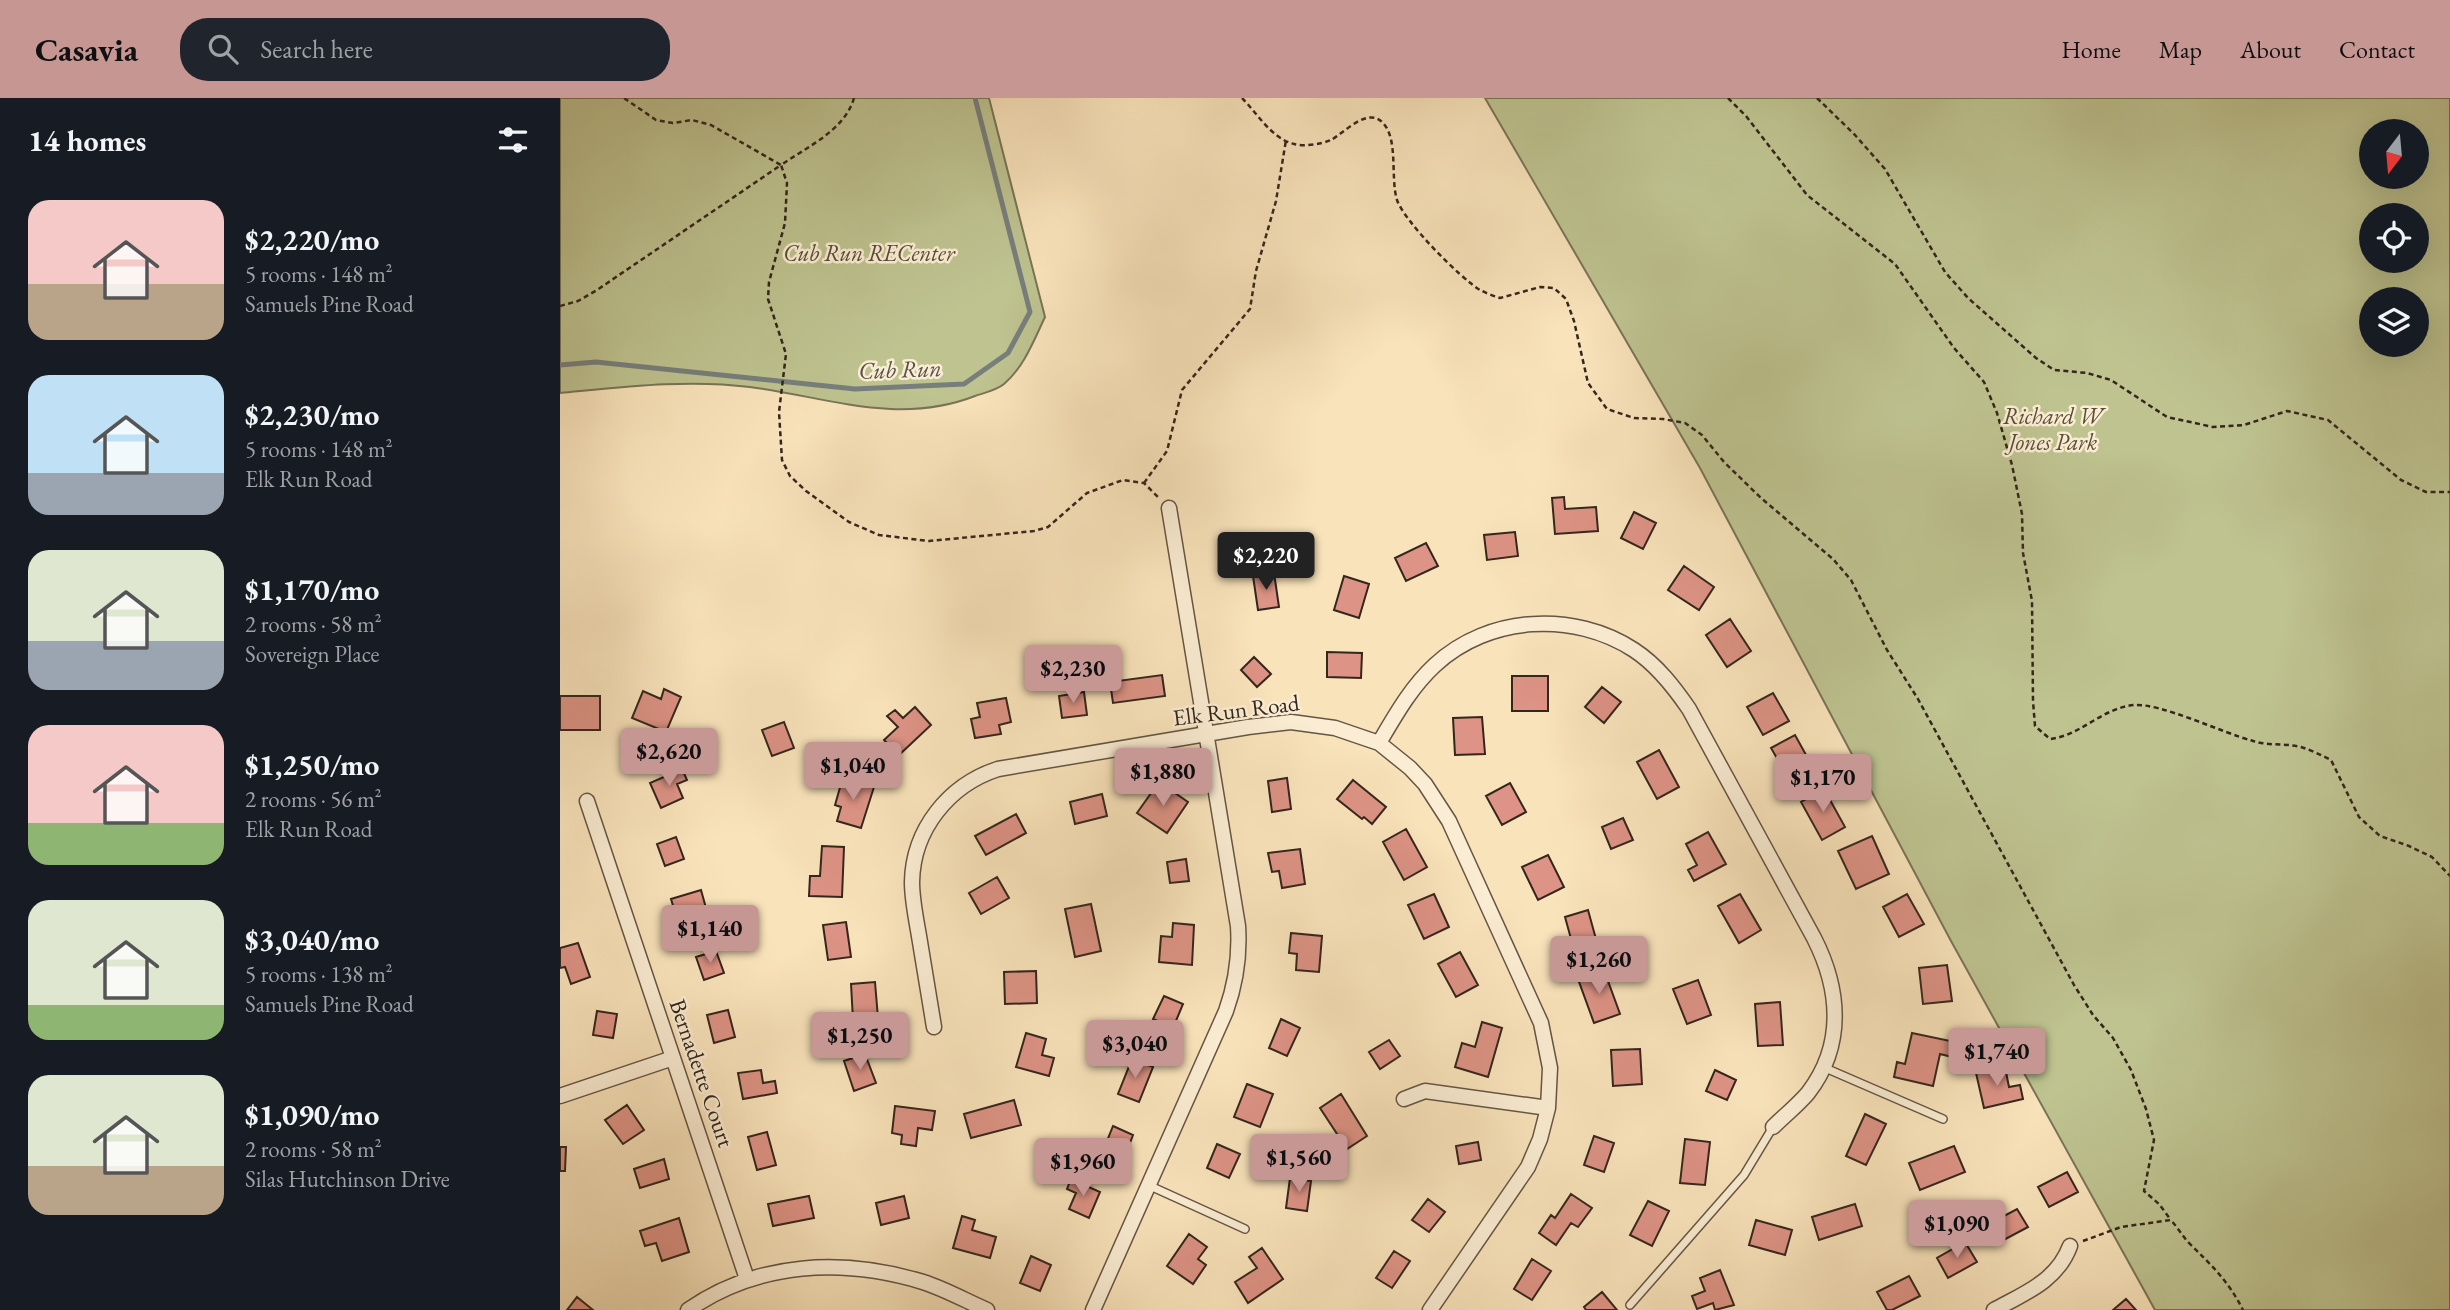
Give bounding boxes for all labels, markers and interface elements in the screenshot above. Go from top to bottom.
search box [180,18,670,81]
text: Casavia [35,28,138,71]
icon: search [204,30,242,68]
text: Search here [260,32,373,66]
text: Home [2061,34,2121,65]
text: Map [2159,34,2202,65]
text: About [2240,34,2301,65]
text: Contact [2339,34,2415,65]
north arrow [2359,119,2429,189]
map controls [2359,119,2429,357]
text: 14 homes [28,121,146,160]
icon: filters [494,121,532,159]
button: locate [2359,203,2429,273]
text: $2,220/mo [245,220,379,259]
icon: home [84,228,168,312]
park label: Cub Run RECenter [783,238,956,268]
text: 5 rooms · 148 m² [245,259,393,289]
button: layers [2359,287,2429,357]
text: Samuels Pine Road [245,289,414,319]
water label: Cub Run [858,352,942,386]
text: $2,230/mo [245,395,379,434]
park label: Richard W Jones Park [2003,401,2107,457]
icon: home [84,403,168,487]
text: 5 rooms · 148 m² [245,434,393,464]
text: Elk Run Road [245,464,372,494]
pin: $2,220 [1209,532,1323,592]
text: $2,220 [1234,540,1298,570]
text: $1,170/mo [245,570,379,609]
icon: home [84,578,168,662]
text: 2 rooms · 58 m² [245,609,382,639]
text: Sovereign Place [245,639,380,669]
pin: $2,230 [1016,646,1130,705]
text: $2,230 [1041,653,1105,683]
street label: Elk Run Road [1171,687,1301,733]
pin: $2,620 [612,728,726,788]
text: $2,620 [637,736,701,766]
pin: $1,040 [796,742,910,802]
text: $1,250/mo [245,745,379,784]
pin: $1,880 [1106,748,1220,808]
text: $1,040 [821,750,885,780]
icon: home [84,753,168,837]
pin: $1,170 [1766,754,1880,814]
text: $1,880 [1131,756,1195,786]
text: $1,170 [1791,762,1855,792]
text: 2 rooms · 56 m² [245,784,382,814]
text: Elk Run Road [245,814,372,844]
pin: $1,140 [653,906,767,965]
text: $1,140 [678,913,742,943]
text: $3,040/mo [245,920,379,959]
icon: home [84,928,168,1012]
pin: $1,260 [1542,936,1656,996]
text: $1,260 [1567,944,1631,974]
text: 5 rooms · 138 m² [245,959,393,989]
text: Samuels Pine Road [245,989,414,1019]
street label: Bernadette Court [663,995,742,1152]
pin: $1,250 [803,1012,917,1072]
text: $1,250 [828,1020,892,1050]
pin: $3,040 [1078,1020,1192,1080]
text: $3,040 [1103,1028,1167,1058]
pin: $1,740 [1940,1028,2054,1088]
text: $1,740 [1965,1036,2029,1066]
text: $1,090/mo [245,1095,379,1134]
icon: home [84,1103,168,1187]
text: 2 rooms · 58 m² [245,1134,382,1164]
pin: $1,560 [1242,1134,1356,1194]
pin: $1,960 [1026,1138,1140,1198]
text: $1,560 [1267,1142,1331,1172]
text: $1,960 [1051,1146,1115,1176]
text: Silas Hutchinson Drive [245,1164,450,1194]
pin: $1,090 [1900,1200,2014,1260]
text: $1,090 [1925,1208,1989,1238]

